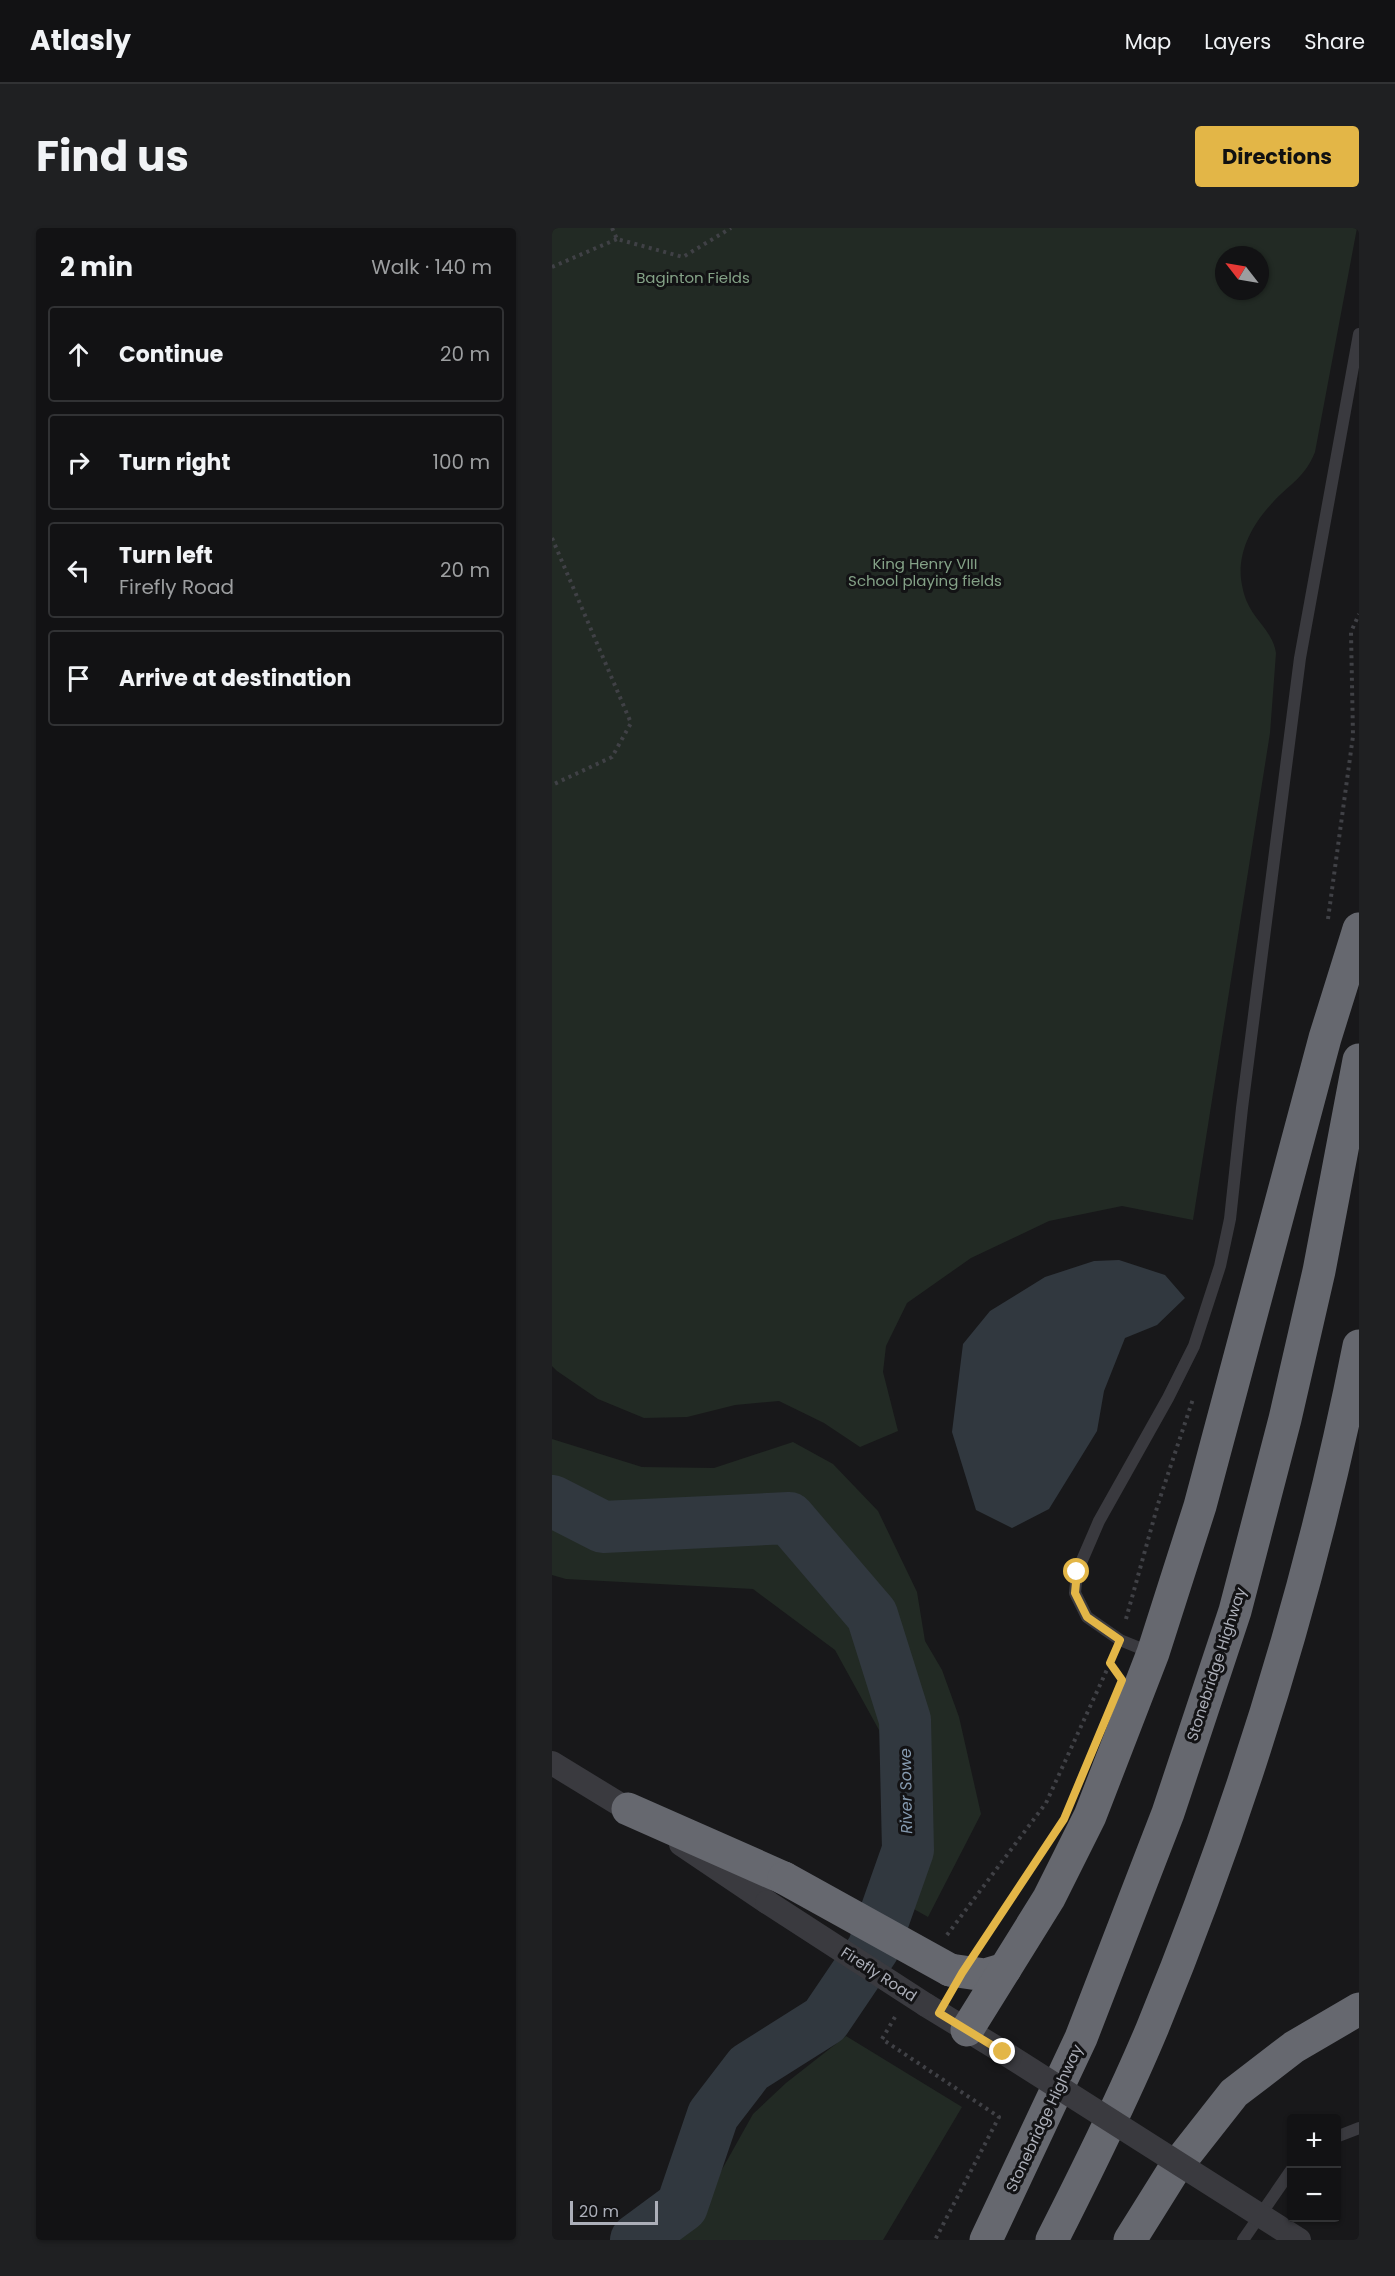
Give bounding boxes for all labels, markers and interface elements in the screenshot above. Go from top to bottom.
text: Atlasly [30,21,131,60]
text: Map [1125,27,1171,56]
text: Layers [1204,27,1271,56]
text: Share [1304,27,1365,56]
button: Directions [1195,126,1359,187]
text: Find us [36,127,189,186]
north arrow [1215,246,1269,300]
text: 2 min [60,249,133,285]
text: Walk · 140 m [371,253,492,281]
park label: Baginton Fields [636,267,750,288]
icon: ahead [62,338,95,371]
text: Continue [119,339,223,370]
text: 20 m [440,340,490,368]
icon: right [62,446,95,479]
text: Turn right [119,447,230,478]
text: 100 m [433,448,490,476]
text: Turn left [119,540,213,571]
park label: King Henry VIII School playing fields [848,553,1002,591]
icon: left [62,554,95,587]
text: 20 m [440,556,490,584]
text: Firefly Road [119,573,234,601]
icon: arrive [62,662,95,695]
text: Arrive at destination [119,663,351,694]
route start [1063,1558,1089,1584]
street label: Stonebridge Highway [1181,1584,1251,1744]
water label: River Sowe [894,1748,918,1834]
street label: Firefly Road [837,1942,921,2006]
route end [989,2038,1015,2064]
street label: Stonebridge Highway [1001,2040,1088,2195]
map controls [1287,2114,1341,2222]
button: + [1287,2114,1341,2168]
button: − [1287,2168,1341,2222]
scale bar [570,2198,658,2226]
text: 20 m [579,2200,619,2223]

